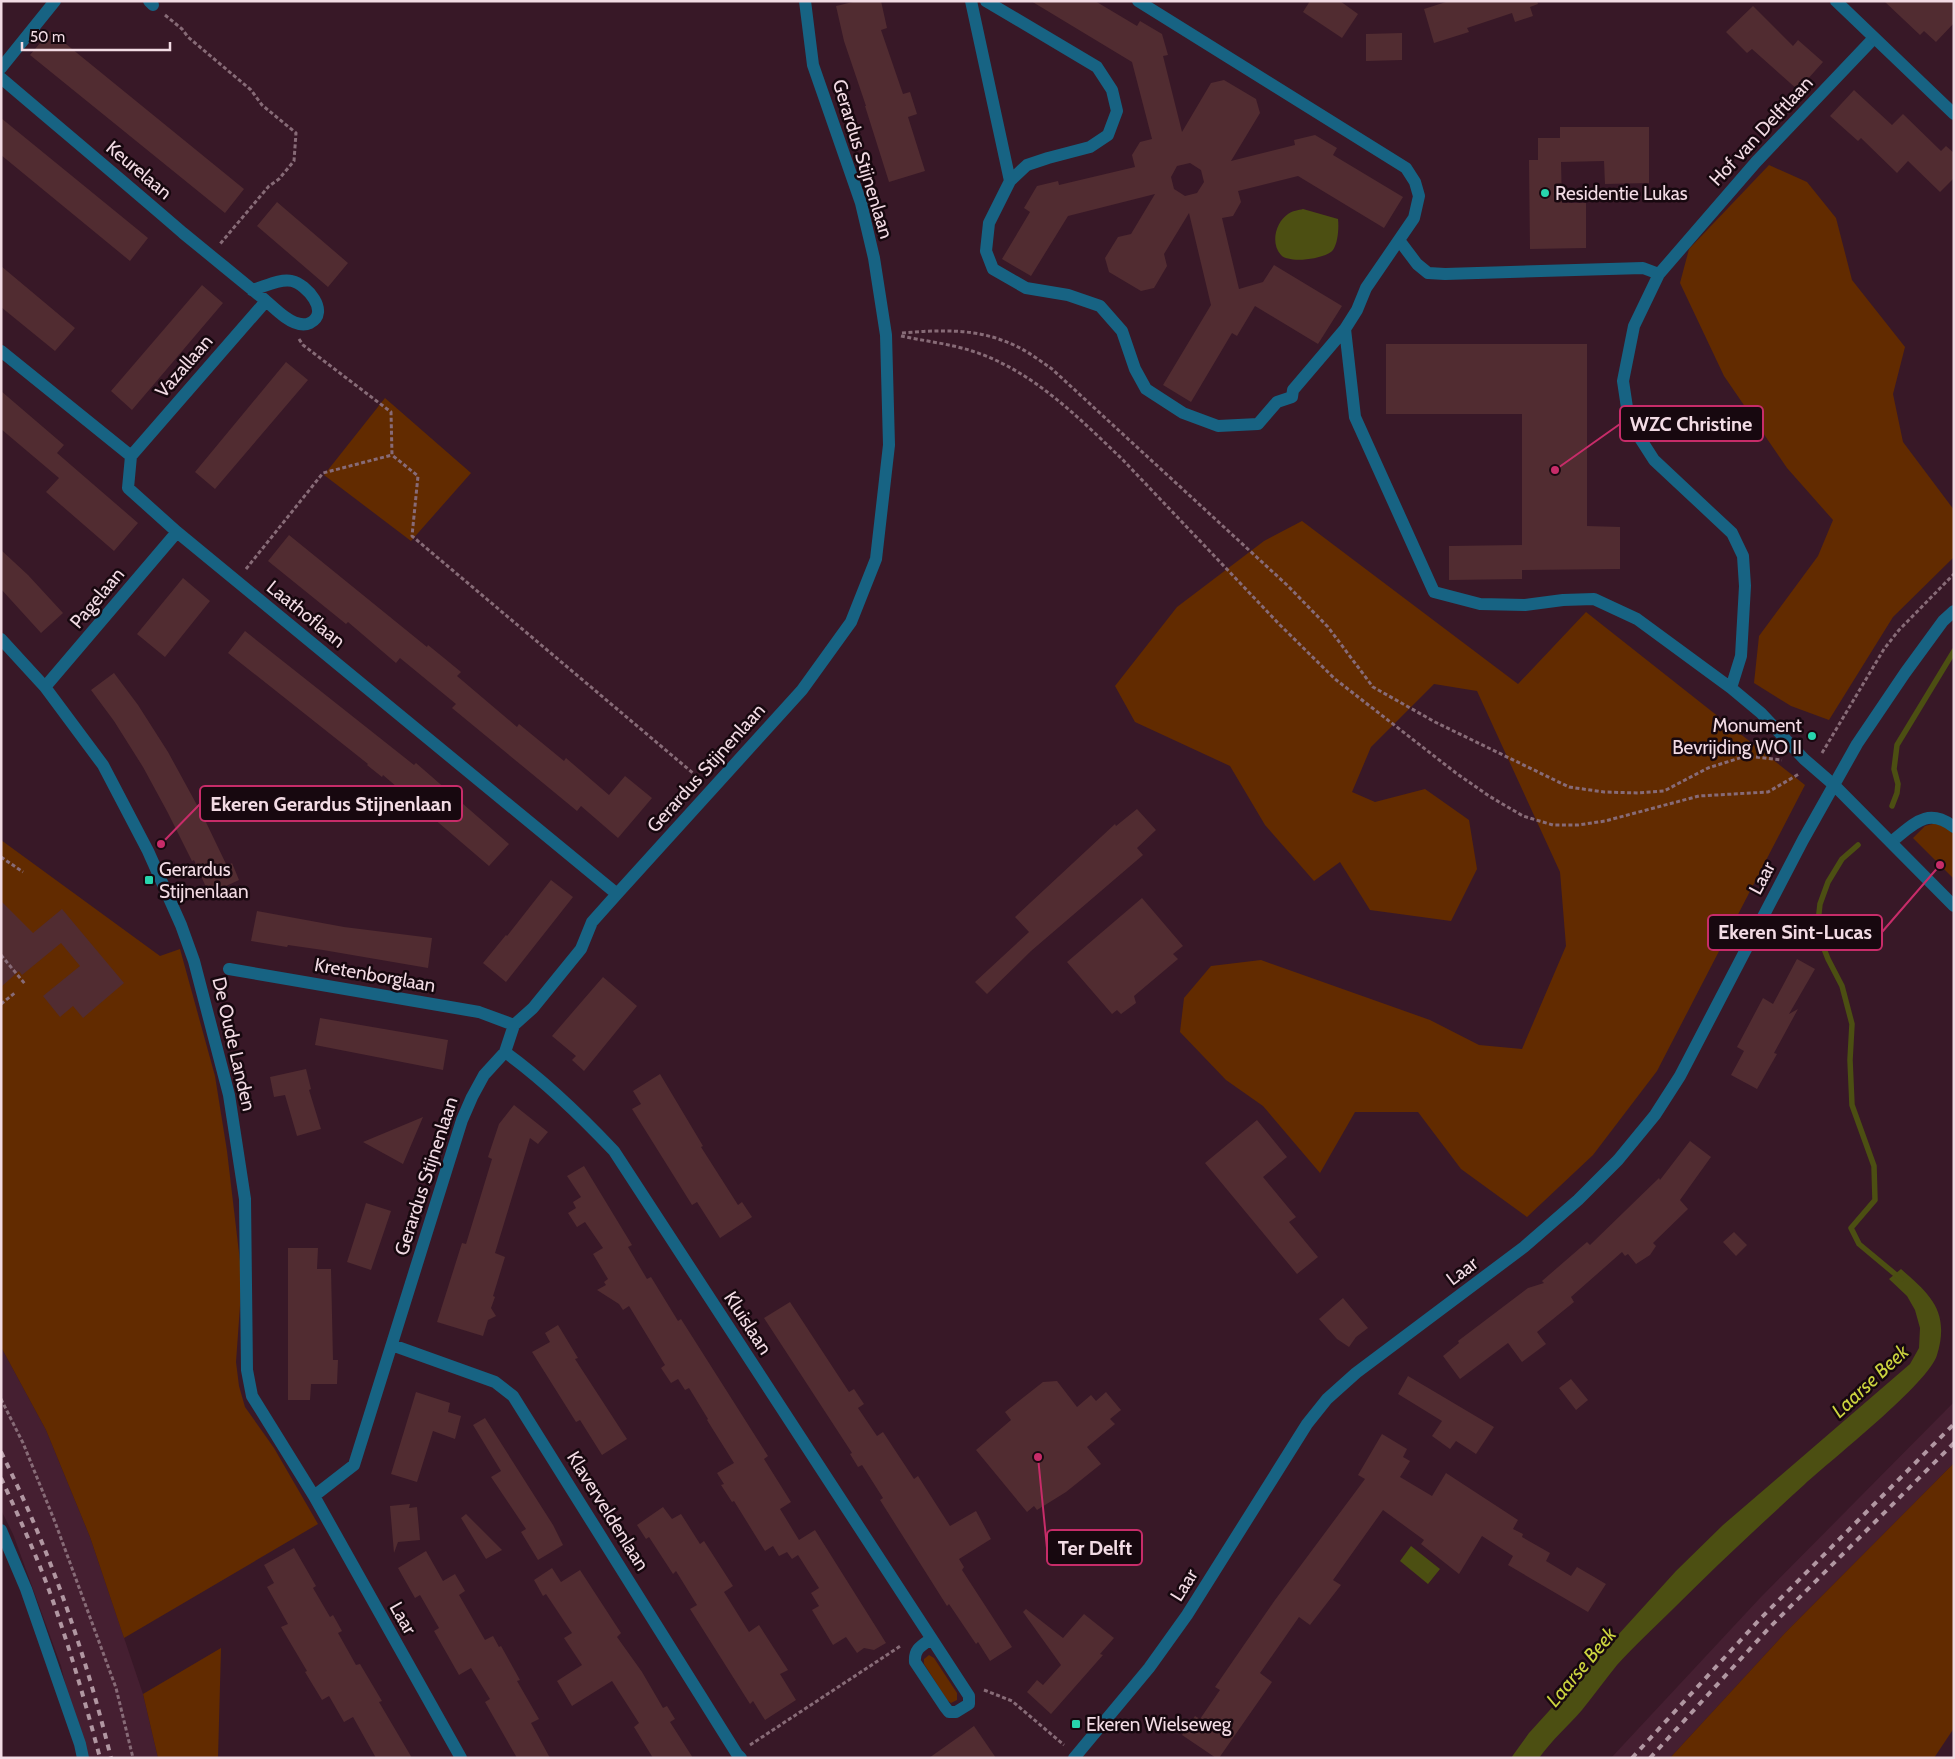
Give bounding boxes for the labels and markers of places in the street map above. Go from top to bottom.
place label: Residentie Lukas [1555,182,1688,205]
marker: Residentie Lukas [1539,187,1551,199]
callout: WZC Christine [1620,406,1763,441]
place label: Monument Bevrijding WO II [1672,714,1803,759]
marker: Monument Bevrijding WO II [1806,730,1818,742]
callout: Ekeren Gerardus Stijnenlaan [200,786,462,821]
place label: Gerardus Stijnenlaan [159,858,249,903]
marker: Gerardus Stijnenlaan [143,874,155,886]
callout: Ekeren Sint-Lucas [1708,915,1882,950]
callout: Ter Delft [1047,1530,1142,1565]
place label: Ekeren Wielseweg [1086,1713,1232,1736]
marker: Ekeren Wielseweg [1070,1718,1082,1730]

